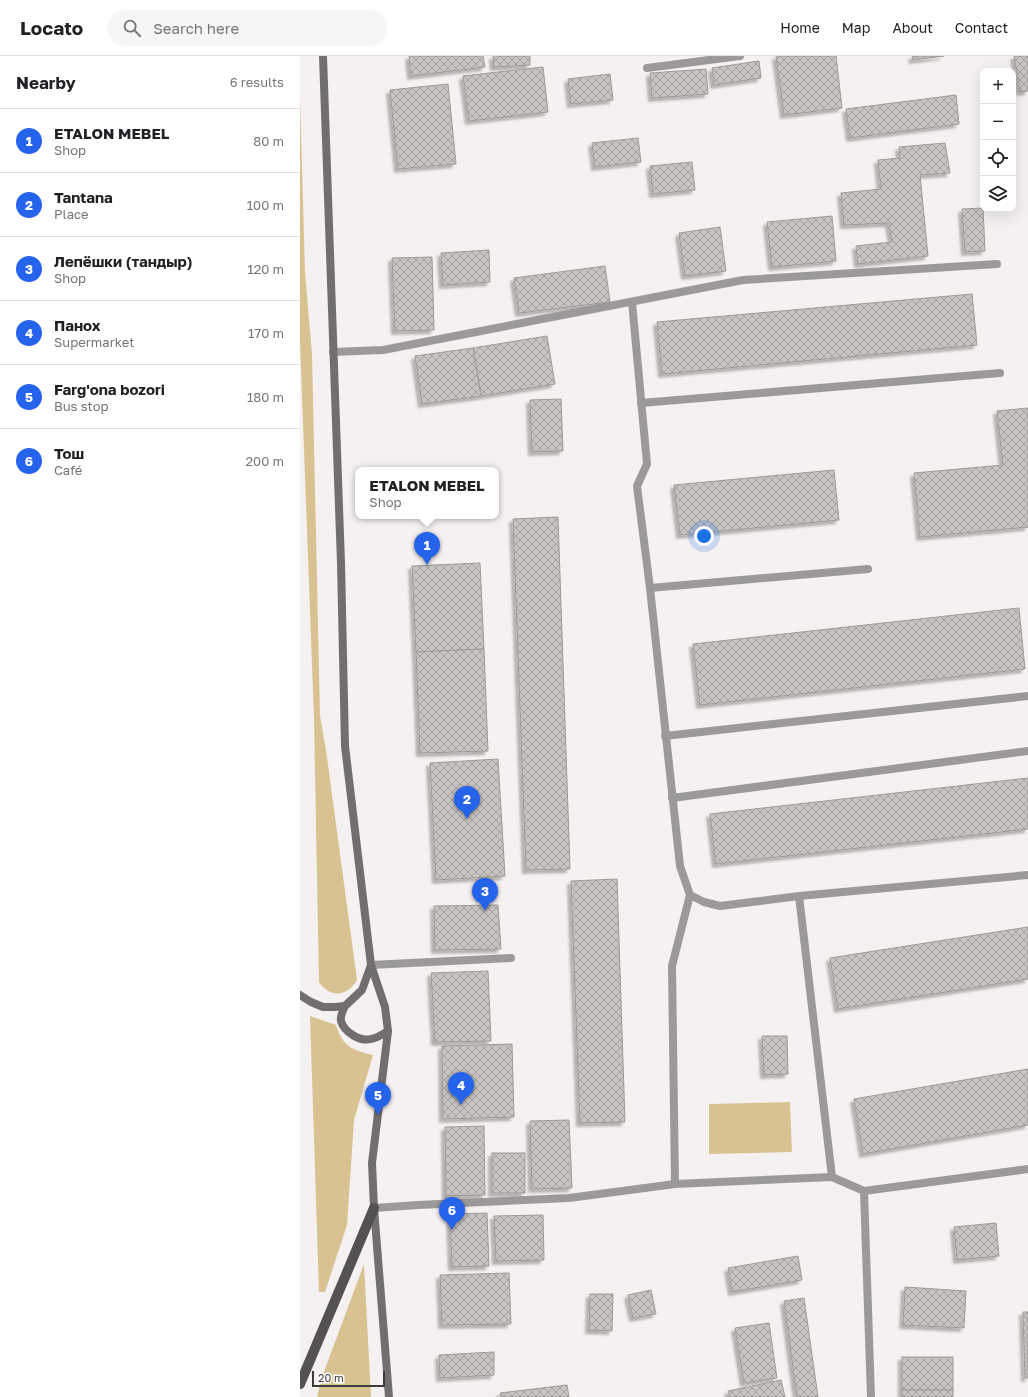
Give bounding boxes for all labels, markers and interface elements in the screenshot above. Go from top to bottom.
search box [107,10,387,46]
text: Locato [20,16,83,39]
icon: search [121,17,143,39]
text: Search here [153,19,239,37]
text: Home [780,19,820,36]
text: Map [842,19,870,36]
text: About [892,19,933,36]
text: Contact [955,19,1008,36]
map controls [980,68,1016,212]
button: + [980,68,1016,104]
text: Nearby [16,72,76,93]
text: 6 results [230,74,284,90]
button: − [980,104,1016,140]
text: ETALON MEBEL [54,124,169,142]
text: 1 [26,133,32,149]
text: 80 m [253,133,284,149]
button: locate [980,140,1016,176]
text: Shop [54,142,86,158]
button: layers [980,176,1016,212]
text: Tantana [54,188,113,206]
text: 2 [25,197,33,213]
text: 100 m [247,197,284,213]
text: Place [54,206,89,222]
text: Лепёшки (тандыр) [54,252,193,270]
text: 3 [25,261,33,277]
text: 120 m [247,261,284,277]
text: Shop [54,270,86,286]
text: Панох [54,316,101,334]
text: 4 [25,325,33,341]
text: 170 m [248,325,284,341]
text: Supermarket [54,334,135,350]
text: Farg'ona bozori [54,380,165,398]
text: 5 [25,389,33,405]
text: 180 m [247,389,284,405]
text: Bus stop [54,398,109,414]
text: Тош [54,444,84,462]
text: 6 [25,453,33,469]
text: 200 m [246,453,284,469]
text: Café [54,462,82,478]
popup [355,467,499,519]
text: ETALON MEBEL [369,476,485,494]
text: Shop [369,494,401,510]
your location [694,526,714,546]
pin: 1 [414,532,440,565]
pin: 2 [454,786,480,819]
pin: 3 [472,878,498,911]
pin: 4 [448,1072,474,1105]
pin: 5 [365,1082,391,1115]
pin: 6 [439,1197,465,1230]
scale bar [312,1369,385,1388]
text: 20 m [318,1371,344,1384]

